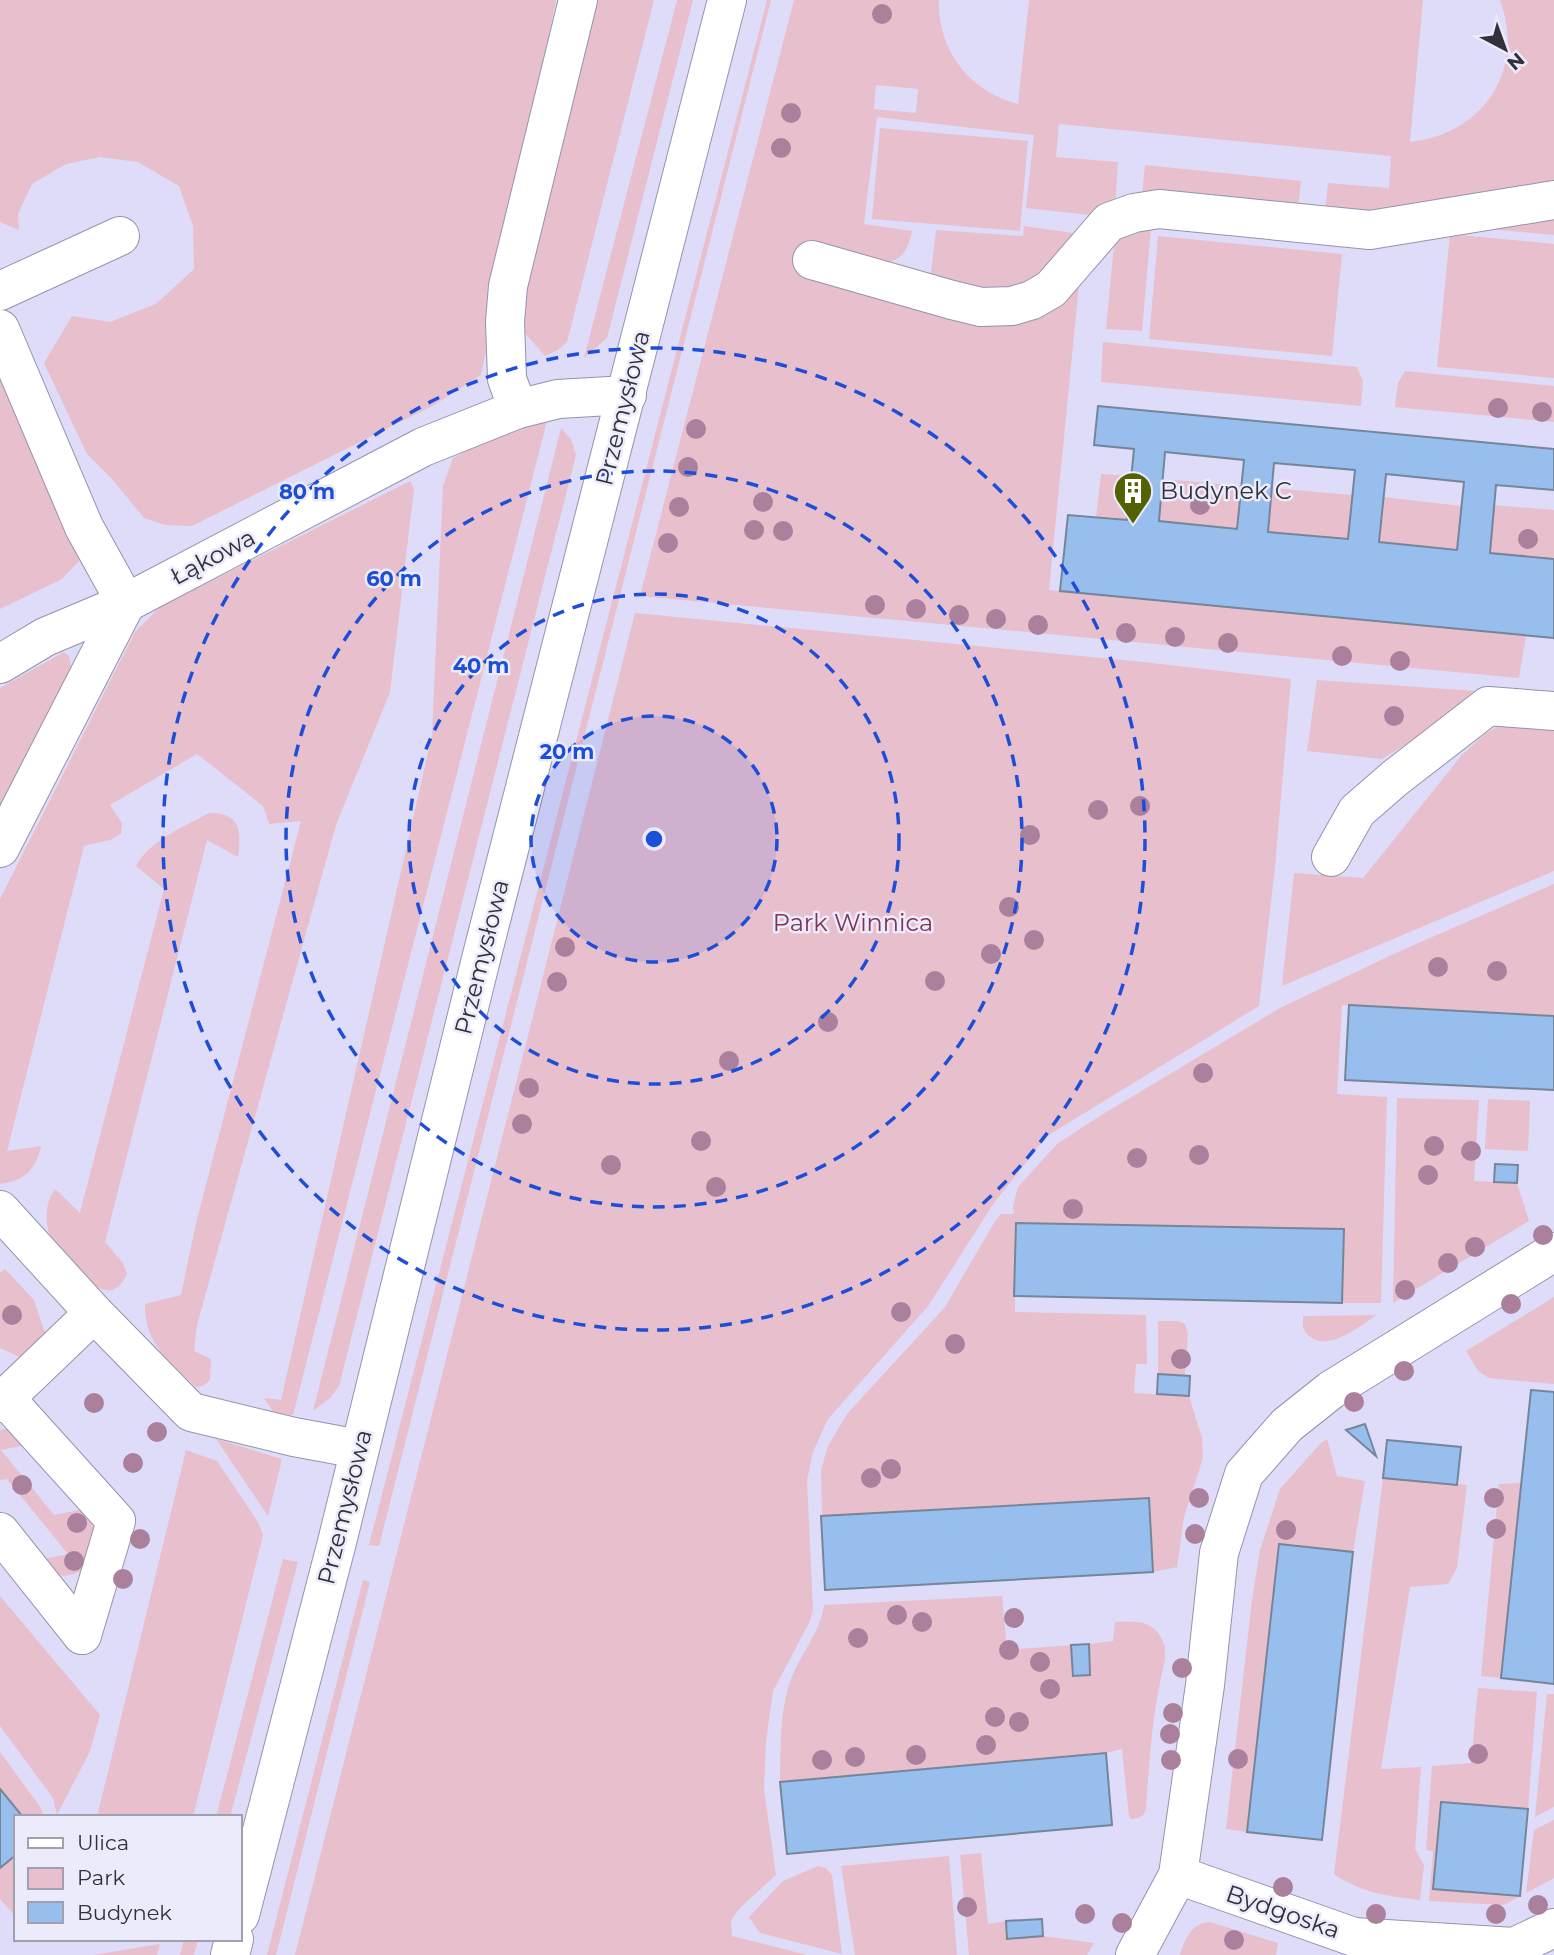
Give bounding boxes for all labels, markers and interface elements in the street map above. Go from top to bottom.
north arrow [1470,14,1540,84]
text: N [1502,48,1529,75]
street label: Przemysłowa [589,327,656,488]
building icon: Budynek C [1112,470,1154,525]
place label: Budynek C [1160,476,1292,505]
text: 80 m [279,479,335,504]
street label: Łąkowa [165,522,260,591]
text: 60 m [366,566,422,591]
text: 40 m [453,653,509,678]
text: 20 m [540,739,594,764]
centre of rings [642,827,666,851]
street label: Przemysłowa [448,876,515,1037]
park label: Park Winnica [773,908,933,937]
street label: Przemysłowa [311,1426,378,1587]
legend [14,1815,242,1941]
text: Ulica [77,1830,129,1855]
text: Park [77,1865,125,1890]
street label: Bydgoska [1222,1879,1344,1945]
text: Budynek [77,1900,172,1925]

